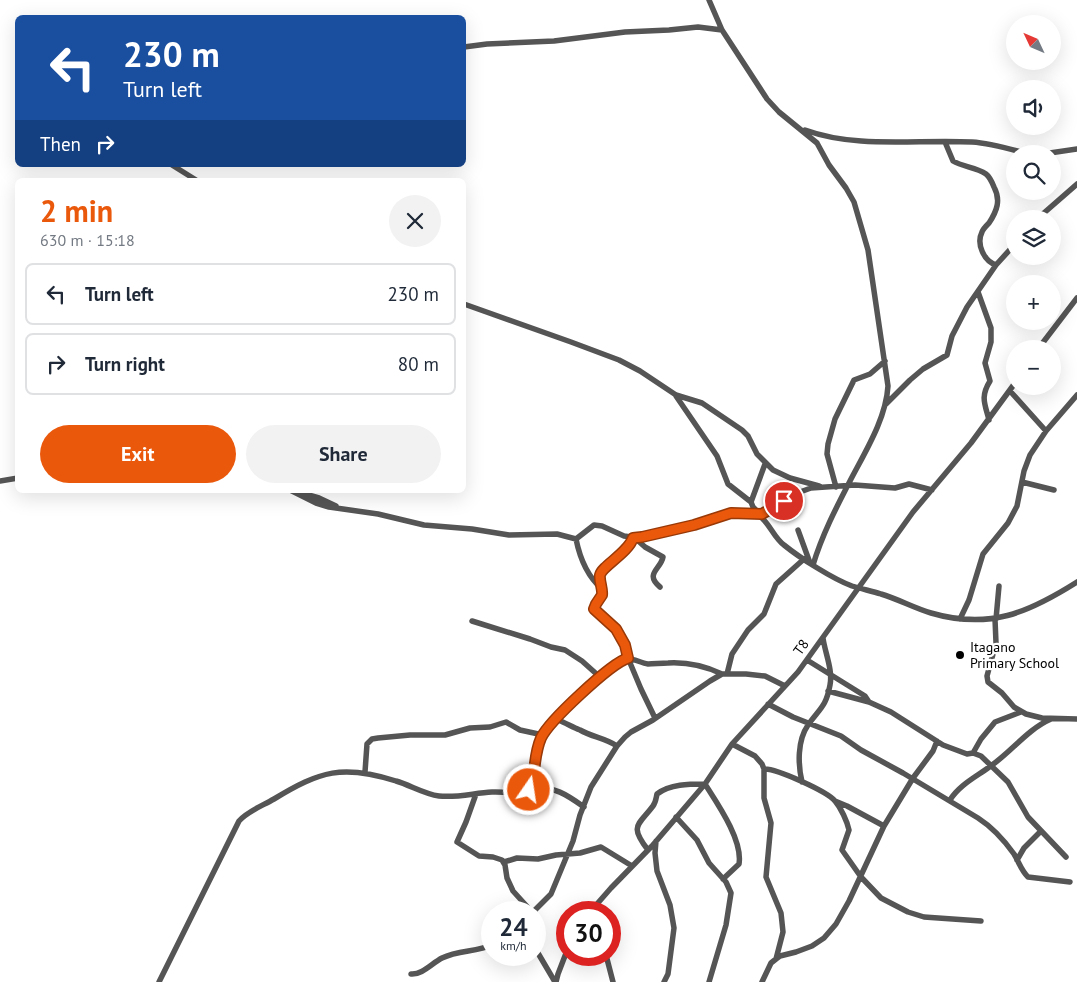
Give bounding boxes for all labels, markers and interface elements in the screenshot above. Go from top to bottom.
north arrow [1006,15,1061,70]
map controls [1006,15,1061,395]
text: 230 m [123,31,220,77]
icon: left [40,35,105,100]
text: Turn left [123,75,202,103]
button: sound [1006,80,1061,135]
icon: right [91,130,119,158]
text: Then [40,132,81,156]
button: search [1006,145,1061,200]
text: 2 min [40,191,113,230]
button: close [389,195,441,247]
button: layers [1006,210,1061,265]
text: 630 m · 15:18 [40,230,135,250]
button: + [1006,275,1061,330]
icon: left [42,280,70,308]
text: Turn left [85,282,154,306]
text: 230 m [387,282,439,306]
button: − [1006,340,1061,395]
icon: right [42,350,70,378]
text: Turn right [85,352,165,376]
text: 80 m [398,352,439,376]
button: Exit [40,425,236,483]
button: Share [246,425,441,483]
pin [763,480,805,522]
icon: arrive [770,487,798,515]
street label: T8 [789,635,813,659]
place label: Itagano Primary School [970,638,1059,672]
marker: Itagano Primary School [954,649,966,661]
position arrow [502,763,554,815]
speed limit sign: 30 [556,901,621,966]
text: 24 [499,911,528,943]
text: km/h [500,938,527,953]

